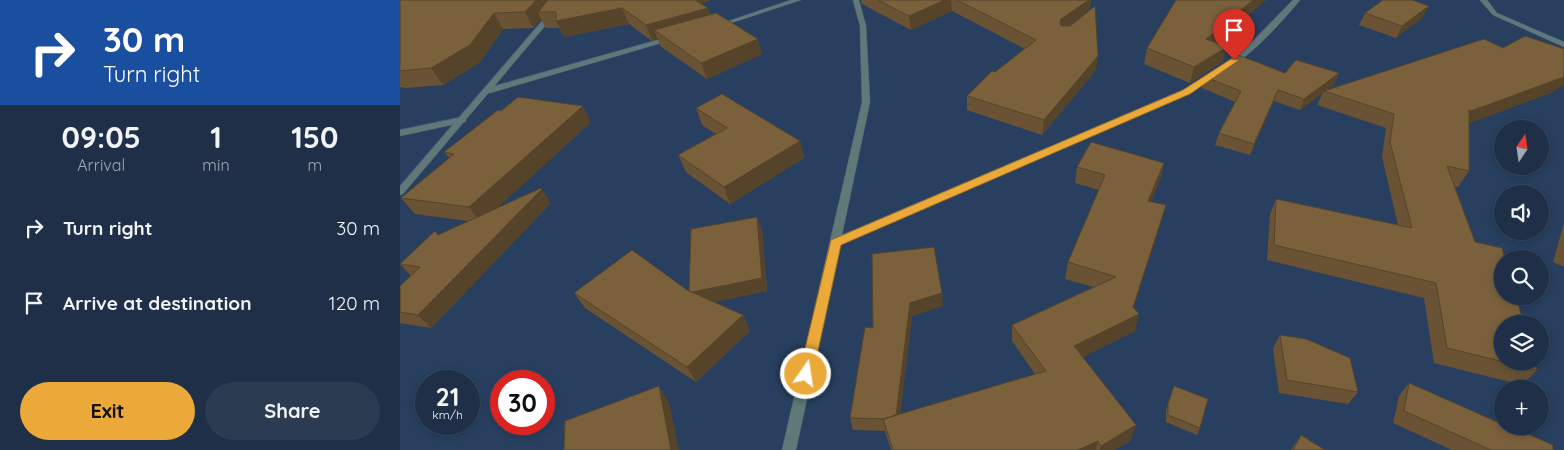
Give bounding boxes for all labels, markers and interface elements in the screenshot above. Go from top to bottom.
pin [1213,9,1255,60]
icon: arrive [1220,16,1248,44]
text: 30 m [103,17,185,61]
icon: right [20,20,85,85]
text: Turn right [103,60,200,88]
text: 09:05 [62,118,141,156]
text: 1 [210,118,222,156]
text: 150 [291,118,339,156]
north arrow [1494,120,1549,175]
map controls [1494,120,1549,435]
text: Arrival [77,155,125,175]
text: min [202,155,230,175]
text: m [308,155,322,175]
button: sound [1494,185,1549,240]
icon: right [20,214,48,242]
text: Turn right [63,216,152,240]
text: 30 m [336,216,380,240]
button: search [1494,250,1549,305]
icon: arrive [20,289,48,317]
text: Arrive at destination [63,291,252,315]
text: 120 m [329,291,380,315]
button: layers [1494,315,1549,370]
position arrow [779,347,831,399]
speed limit sign: 30 [490,370,555,435]
button: + [1494,380,1549,435]
text: 21 [436,381,459,412]
button: Exit [20,382,195,440]
button: Share [205,382,380,440]
text: km/h [432,407,463,422]

